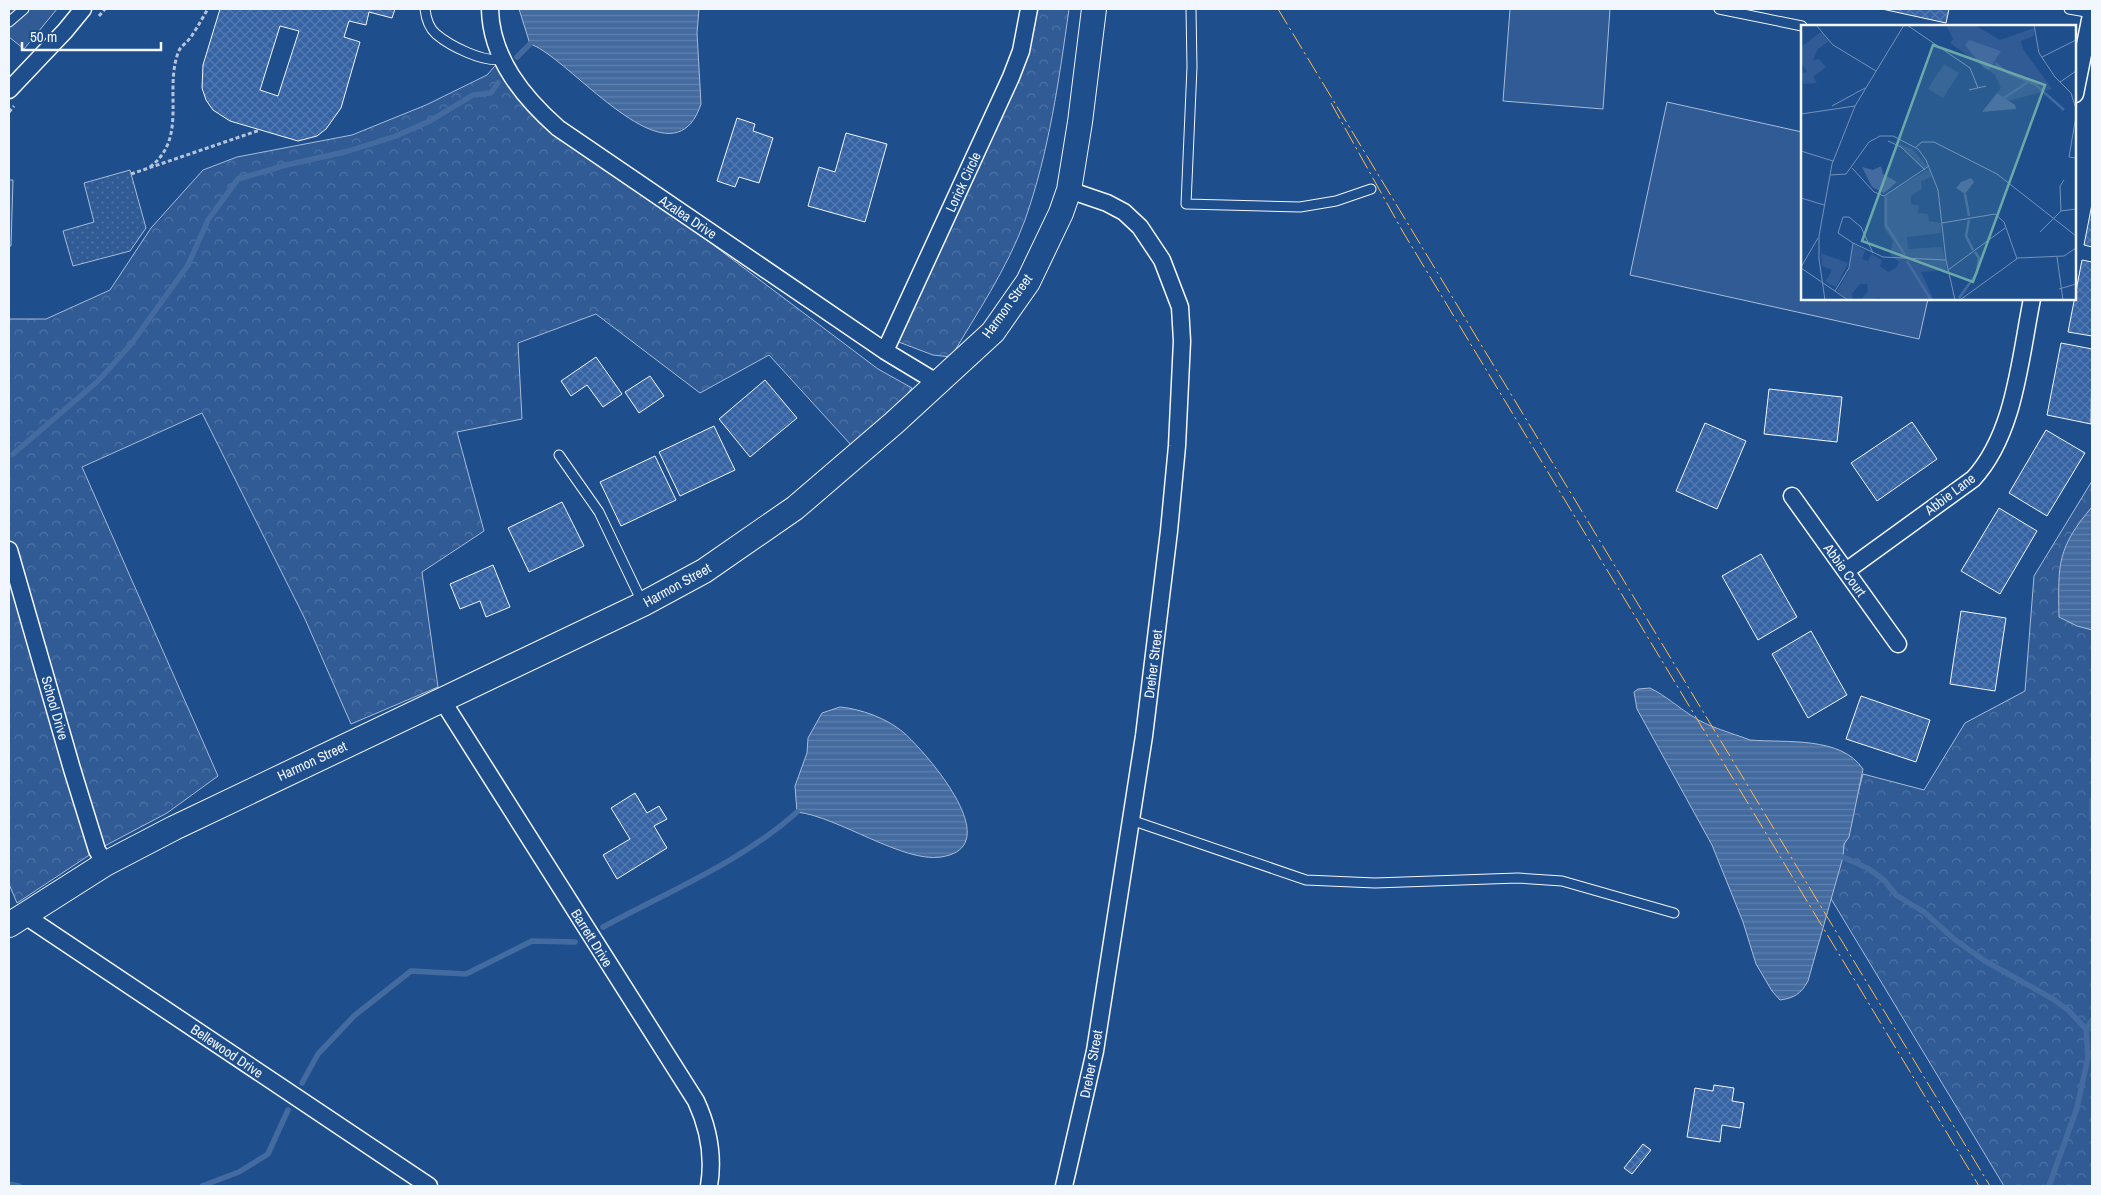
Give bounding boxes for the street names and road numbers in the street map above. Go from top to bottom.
street label: Lorick Circle [941,149,985,215]
street label: Azalea Drive [655,191,720,243]
street label: Harmon Street [978,271,1036,341]
street label: Abbie Lane [1920,469,1979,519]
street label: Abbie Court [1819,539,1870,600]
street label: Harmon Street [640,559,714,611]
street label: Dreher Street [1140,629,1166,699]
street label: School Drive [37,674,73,742]
street label: Harmon Street [274,737,350,785]
street label: Barrett Drive [567,906,617,970]
street label: Bellewood Drive [187,1020,267,1082]
street label: Dreher Street [1076,1028,1106,1100]

